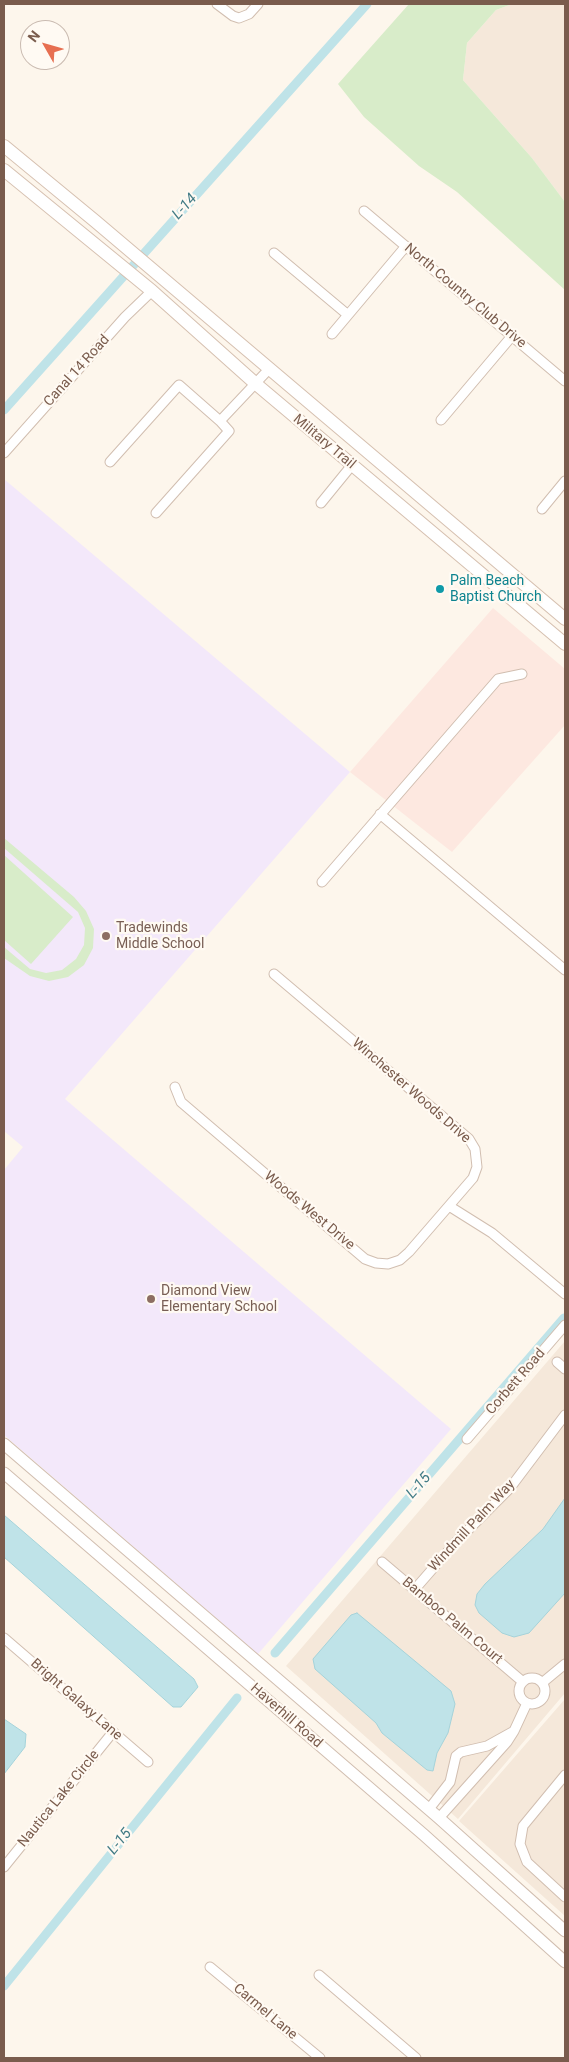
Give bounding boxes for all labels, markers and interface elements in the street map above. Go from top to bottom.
north arrow [20,20,70,70]
text: N [25,28,43,45]
water label: L-14 [169,190,201,224]
street label: North Country Club Drive [401,240,529,352]
street label: Canal 14 Road [41,332,113,410]
street label: Military Trail [289,411,359,473]
place label: Palm Beach Baptist Church [450,573,542,606]
marker: Palm Beach Baptist Church [434,583,446,595]
place label: Tradewinds Middle School [116,920,204,952]
marker: Tradewinds Middle School [100,930,112,942]
street label: Winchester Woods Drive [348,1035,474,1147]
street label: Woods West Drive [260,1168,358,1254]
place label: Diamond View Elementary School [161,1283,277,1315]
marker: Diamond View Elementary School [145,1293,157,1305]
street label: Corbett Road [483,1346,549,1418]
water label: L-15 [403,1469,435,1503]
street label: Windmill Palm Way [425,1477,519,1575]
street label: Bamboo Palm Court [398,1574,506,1668]
street label: Bright Galaxy Lane [27,1656,125,1744]
street label: Haverhill Road [247,1680,325,1752]
street label: Nautica Lake Circle [15,1747,103,1851]
water label: L-15 [104,1825,136,1859]
street label: Carmel Lane [230,1980,300,2044]

